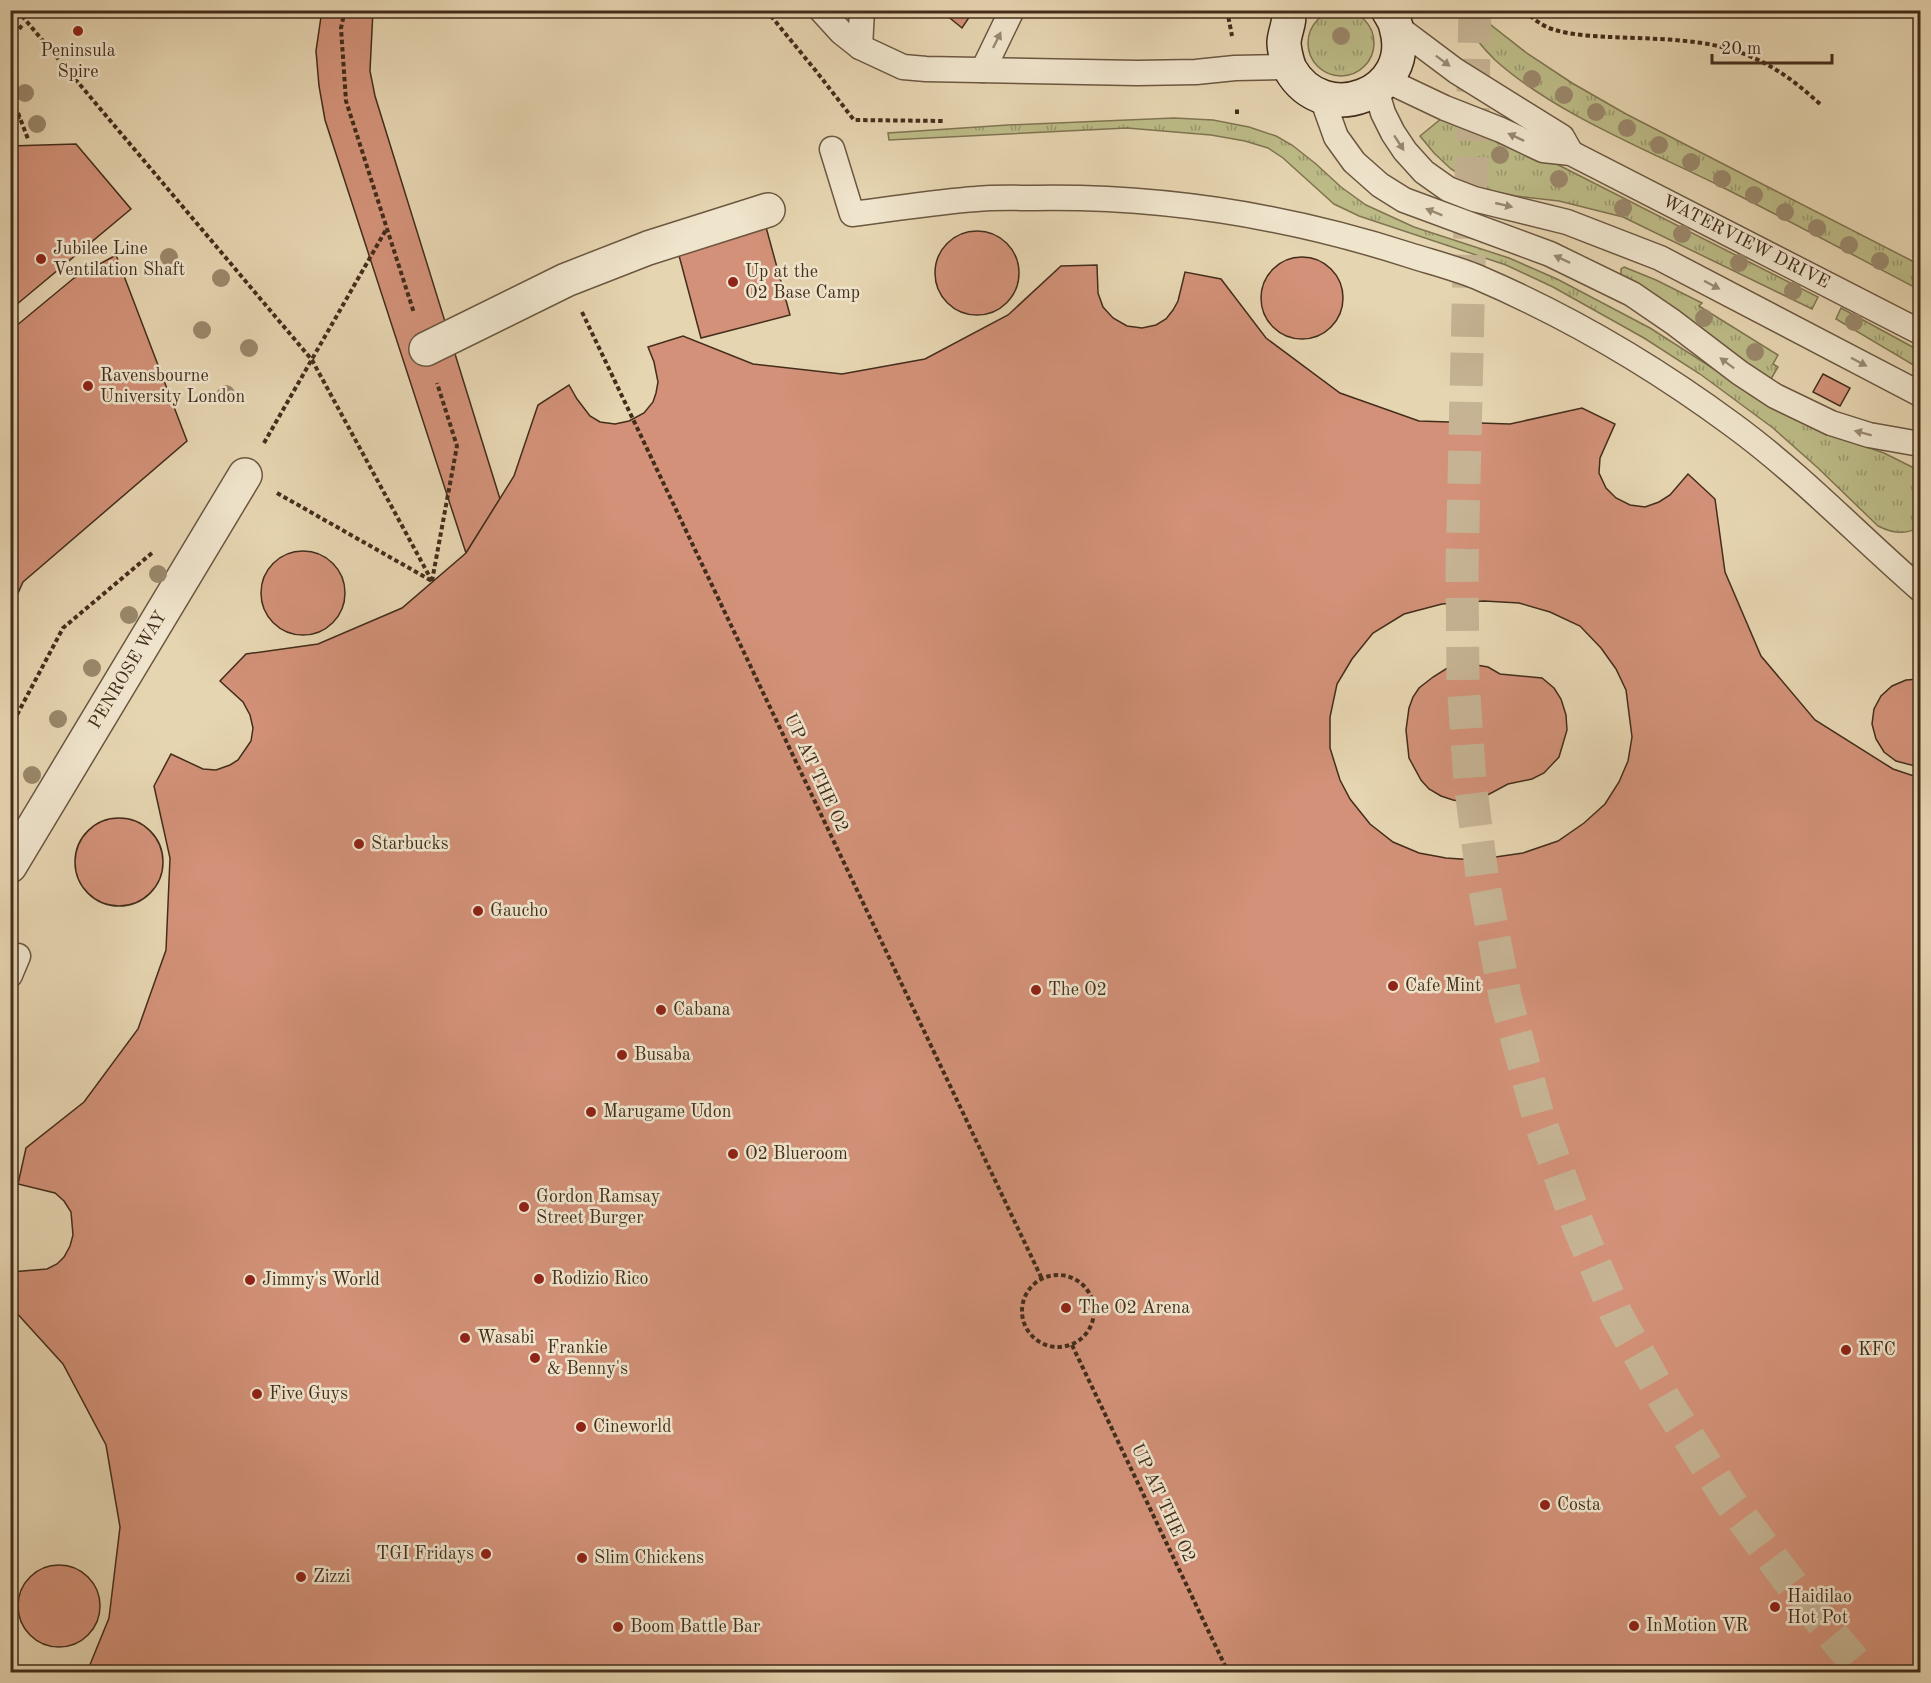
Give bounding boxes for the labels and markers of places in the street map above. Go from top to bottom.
marker: Peninsula Spire [71,24,85,38]
place label: Peninsula Spire [40,42,116,81]
place label: Jubilee Line Ventilation Shaft [53,240,185,279]
marker: Jubilee Line Ventilation Shaft [34,252,48,266]
place label: Up at the O2 Base Camp [745,263,860,302]
marker: Up at the O2 Base Camp [726,275,740,289]
place label: Ravensbourne University London [100,367,246,406]
marker: Ravensbourne University London [81,379,95,393]
place label: Starbucks [371,835,449,853]
marker: Starbucks [352,837,366,851]
place label: Gaucho [490,902,548,920]
marker: Gaucho [471,904,485,918]
place label: Cafe Mint [1405,977,1481,995]
marker: Cafe Mint [1386,979,1400,993]
place label: The O2 [1048,981,1107,999]
marker: The O2 [1029,983,1043,997]
place label: Cabana [673,1001,731,1019]
marker: Cabana [654,1003,668,1017]
place label: Busaba [634,1046,691,1064]
marker: Busaba [615,1048,629,1062]
place label: Marugame Udon [603,1103,732,1121]
marker: Marugame Udon [584,1105,598,1119]
place label: O2 Blueroom [745,1145,848,1163]
marker: O2 Blueroom [726,1147,740,1161]
place label: Gordon Ramsay Street Burger [536,1188,661,1227]
marker: Gordon Ramsay Street Burger [517,1200,531,1214]
place label: Rodizio Rico [551,1270,648,1288]
place label: Jimmy's World [262,1271,380,1289]
marker: Rodizio Rico [532,1272,546,1286]
marker: Jimmy's World [243,1273,257,1287]
place label: The O2 Arena [1078,1299,1190,1317]
marker: The O2 Arena [1059,1301,1073,1315]
place label: Wasabi [477,1329,535,1347]
marker: Wasabi [458,1331,472,1345]
place label: Frankie & Benny's [547,1339,628,1378]
place label: KFC [1858,1341,1896,1359]
marker: KFC [1839,1343,1853,1357]
marker: Frankie & Benny's [528,1351,542,1365]
place label: Five Guys [269,1385,348,1403]
marker: Five Guys [250,1387,264,1401]
place label: Cineworld [593,1418,672,1436]
marker: Cineworld [574,1420,588,1434]
place label: Costa [1557,1496,1601,1514]
marker: Costa [1538,1498,1552,1512]
place label: TGI Fridays [376,1545,474,1563]
marker: TGI Fridays [479,1547,493,1561]
place label: Slim Chickens [594,1549,704,1567]
marker: Slim Chickens [575,1551,589,1565]
place label: Zizzi [313,1568,350,1586]
marker: Zizzi [294,1570,308,1584]
place label: Haidilao Hot Pot [1787,1588,1852,1627]
marker: Haidilao Hot Pot [1768,1600,1782,1614]
place label: InMotion VR [1646,1617,1749,1635]
place label: Boom Battle Bar [630,1618,761,1636]
marker: InMotion VR [1627,1619,1641,1633]
marker: Boom Battle Bar [611,1620,625,1634]

